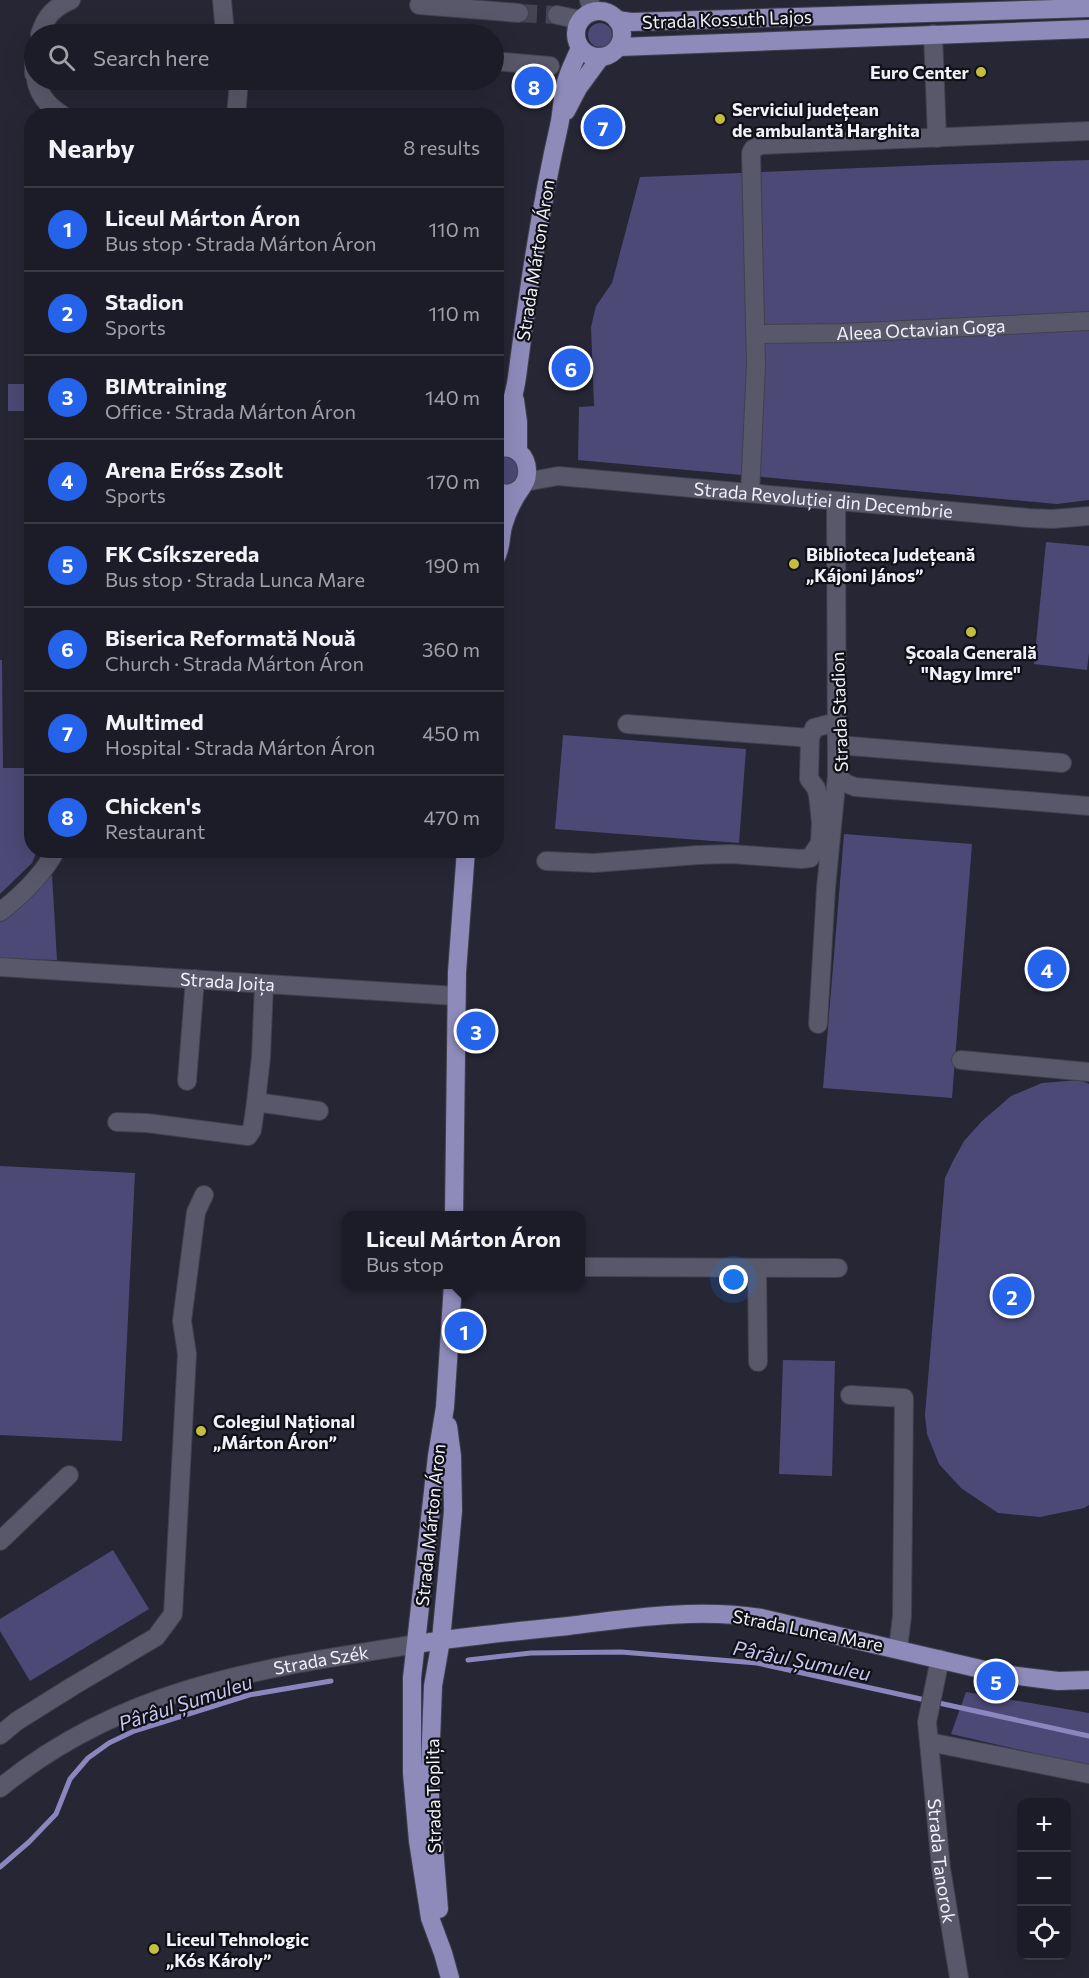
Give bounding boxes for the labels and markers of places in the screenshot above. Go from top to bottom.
place label: Euro Center [870,61,970,83]
pin: 8 [514,64,554,109]
marker: Euro Center [974,65,988,79]
place label: Serviciul județean de ambulantă Harghita [732,98,920,141]
pin: 7 [584,104,622,150]
marker: Serviciul județean de ambulantă Harghita [713,112,727,126]
pin: 6 [552,346,590,391]
place label: Biblioteca Județeană „Kájoni János” [806,543,975,586]
marker: Biblioteca Județeană „Kájoni János” [787,557,801,571]
marker: Școala Generală "Nagy Imre" [964,625,978,639]
place label: Școala Generală "Nagy Imre" [905,641,1037,684]
pin: 4 [1028,946,1066,992]
pin: 3 [456,1008,496,1054]
pin: 2 [992,1274,1032,1318]
pin: 1 [444,1308,484,1354]
place label: Colegiul Național „Márton Áron” [213,1410,355,1453]
marker: Colegiul Național „Márton Áron” [194,1424,208,1438]
pin: 5 [976,1658,1016,1704]
place label: Liceul Tehnologic „Kós Károly” [166,1928,309,1971]
marker: Liceul Tehnologic „Kós Károly” [147,1942,161,1956]

